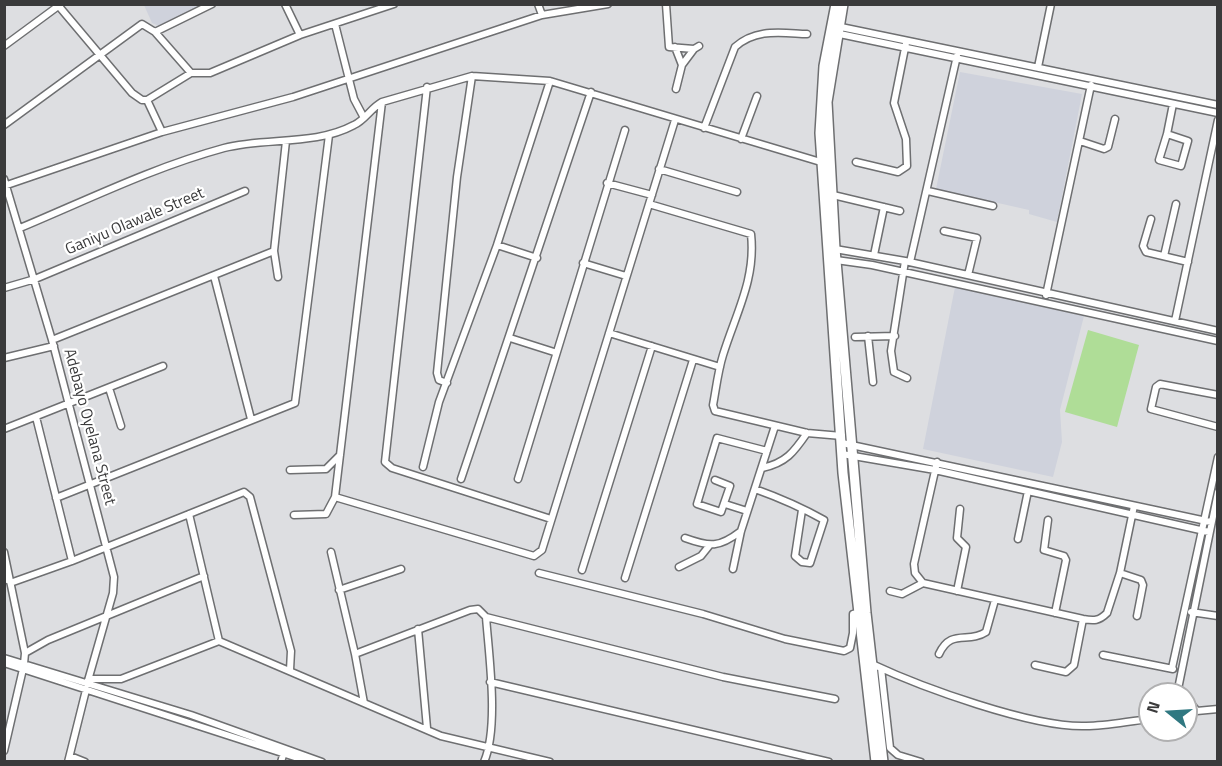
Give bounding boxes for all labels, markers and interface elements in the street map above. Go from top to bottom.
street label: Ganiyu Olawale Street [63,184,207,260]
street label: Adebayo Oyelana Street [59,347,119,507]
north arrow [1138,682,1198,742]
text: N [1140,698,1166,716]

